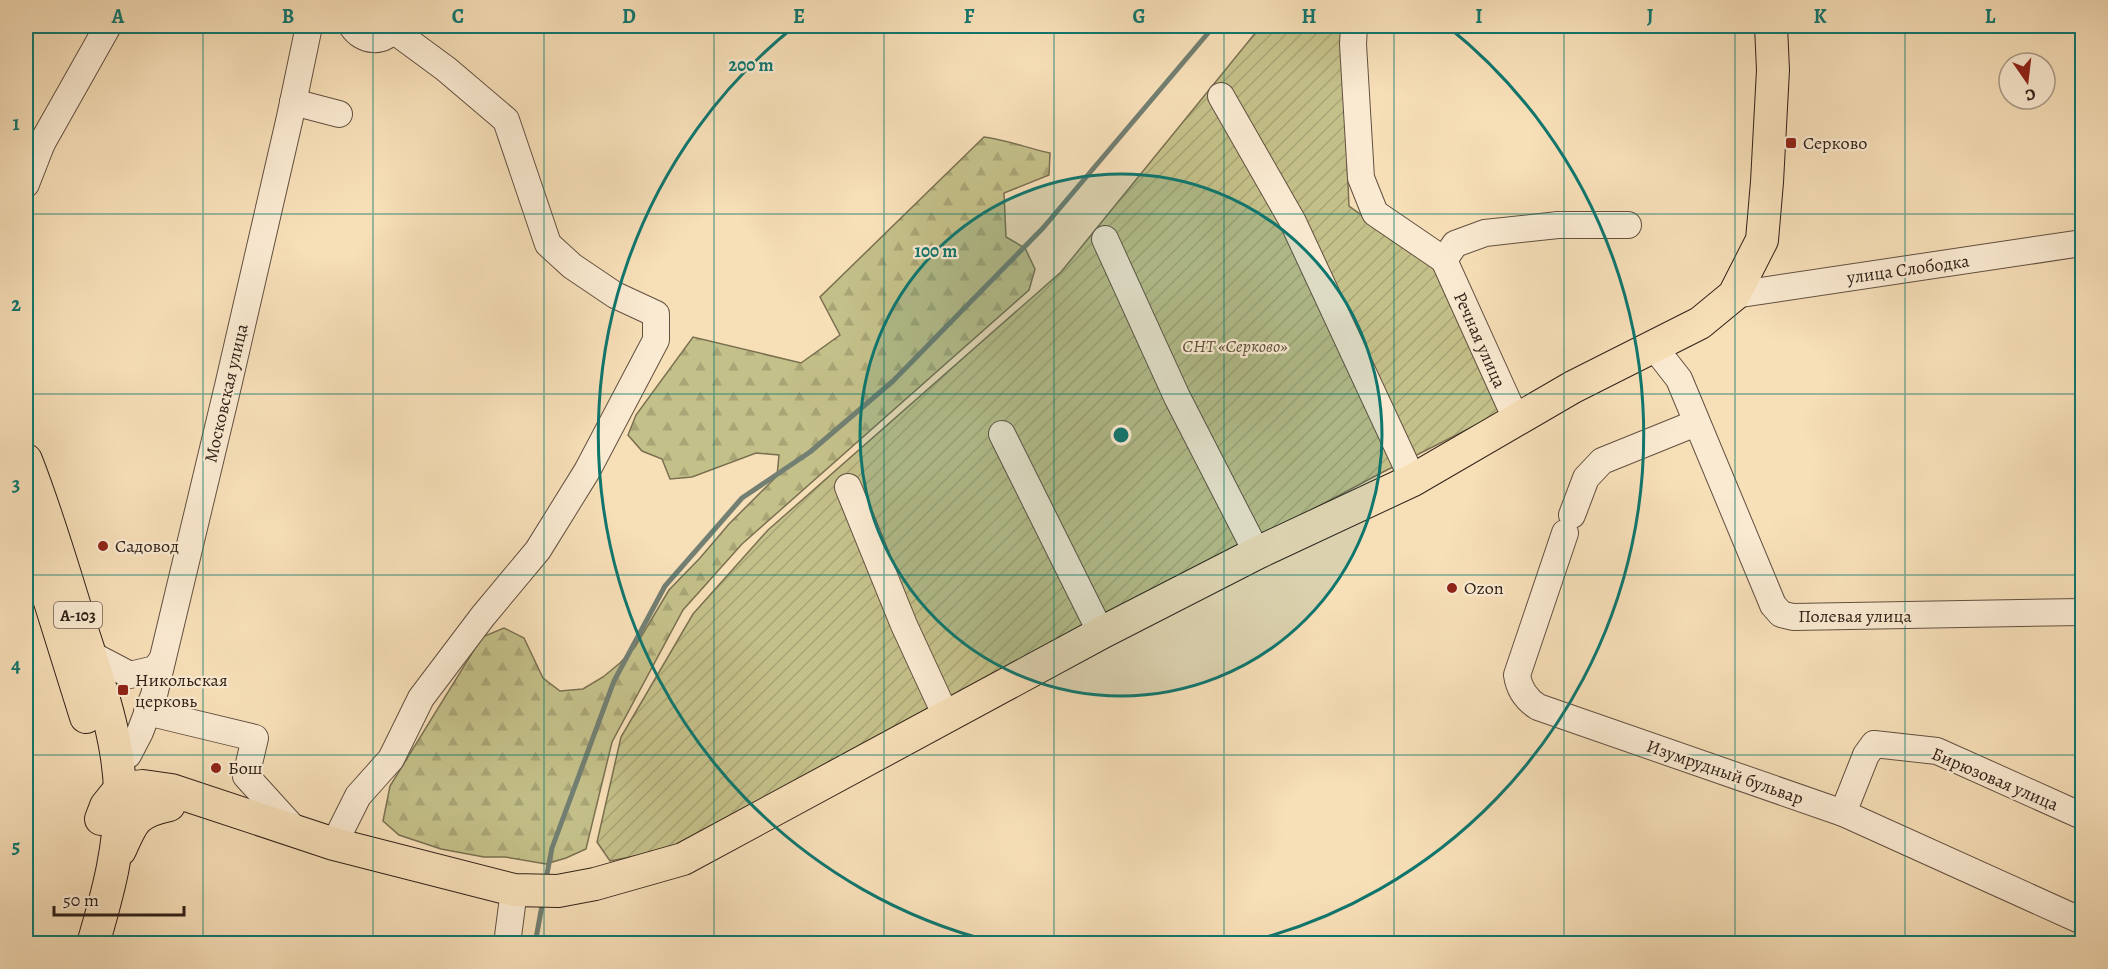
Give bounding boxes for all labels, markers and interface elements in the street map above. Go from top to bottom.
text: A [111,3,125,30]
text: B [282,3,294,30]
text: C [452,3,464,30]
text: D [622,3,636,30]
text: E [793,3,805,30]
text: F [964,3,975,30]
text: G [1132,3,1146,30]
text: H [1302,3,1317,30]
text: I [1475,3,1483,30]
text: J [1647,3,1654,30]
text: K [1813,3,1827,30]
text: L [1985,3,1996,30]
north arrow [1997,51,2057,111]
text: 200 m [728,53,774,77]
text: С [2023,83,2038,106]
text: 1 [12,110,20,137]
place label: Серково [1803,131,1867,155]
marker: Серково [1784,136,1798,150]
text: 100 m [915,239,957,263]
street label: улица Слободка [1844,248,1972,290]
street label: Речная улица [1448,288,1512,393]
text: 2 [11,291,21,318]
street label: Московская улица [198,321,254,465]
park label: СНТ «Серково» [1182,334,1288,358]
centre of rings [1111,425,1131,445]
text: 3 [12,471,20,498]
place label: Садовод [115,534,179,558]
marker: Садовод [96,539,110,553]
place label: Ozon [1464,576,1504,600]
marker: Ozon [1445,581,1459,595]
road number: А-103 [54,602,102,628]
street label: Полевая улица [1798,604,1913,628]
text: 4 [11,652,21,679]
place label: Никольская церковь [135,668,228,713]
marker: Никольская церковь [116,683,130,697]
street label: Изумрудный бульвар [1643,734,1807,810]
street label: Бирюзовая улица [1928,741,2063,817]
place label: Бош [228,756,263,780]
marker: Бош [209,761,223,775]
text: 5 [12,833,20,860]
scale bar [54,879,184,917]
text: 50 m [63,888,99,912]

